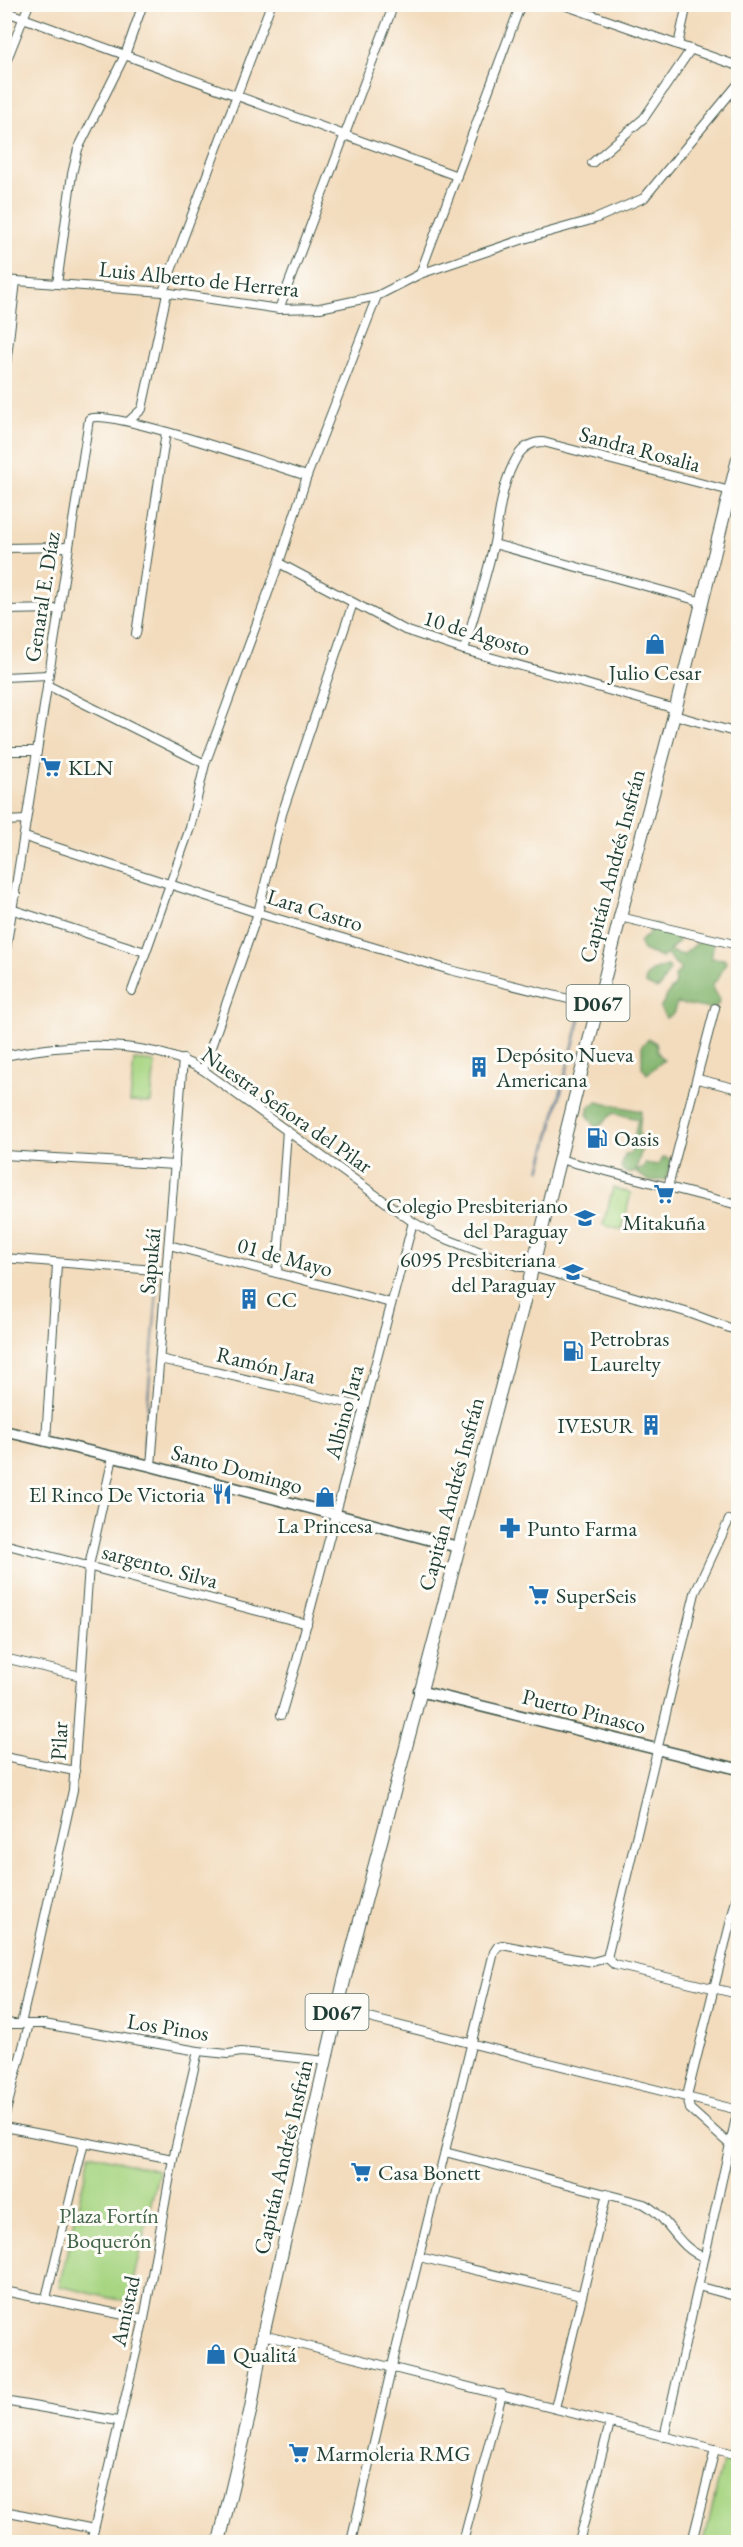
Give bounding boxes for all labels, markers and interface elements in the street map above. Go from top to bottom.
street label: Luis Alberto de Herrera [97,254,301,304]
street label: Sandra Rosalia [576,419,704,479]
street label: Genaral E. Díaz [17,529,67,664]
street label: 10 de Agosto [420,603,534,663]
shop icon: Julio Cesar [643,632,667,656]
place label: Julio Cesar [607,658,702,687]
place label: KLN [68,753,114,782]
supermarket icon: KLN [39,755,63,779]
street label: Capitán Andrés Insfrán [572,766,652,966]
street label: Lara Castro [264,882,367,938]
road number: D067 [566,985,630,1021]
street label: Nuestra Señora del Pilar [196,1040,379,1180]
place label: Depósito Nueva Americana [495,1040,634,1094]
building icon: Depósito Nueva Americana [467,1055,491,1079]
place label: Oasis [614,1124,659,1153]
fuel station icon: Oasis [585,1126,609,1150]
supermarket icon: Mitakuña [652,1182,676,1206]
place label: Colegio Presbiteriano del Paraguay [386,1191,568,1245]
school or university icon: Colegio Presbiteriano del Paraguay [573,1206,597,1230]
place label: Mitakuña [622,1208,706,1237]
street label: Sapukái [133,1227,167,1295]
street label: 01 de Mayo [234,1230,336,1284]
place label: 6095 Presbiteriana del Paraguay [400,1245,556,1299]
school or university icon: 6095 Presbiteriana del Paraguay [561,1260,585,1284]
place label: CC [266,1285,297,1314]
building icon: CC [237,1287,261,1311]
place label: Petrobras Laurelty [590,1324,669,1378]
fuel station icon: Petrobras Laurelty [561,1339,585,1363]
street label: Ramón Jara [214,1340,319,1391]
street label: Albino Jara [317,1361,371,1463]
street label: Capitán Andrés Insfrán [411,1394,491,1594]
place label: IVESUR [557,1411,634,1440]
building icon: IVESUR [639,1413,663,1437]
street label: Santo Domingo [168,1438,306,1500]
place label: El Rinco De Victoria [29,1480,205,1509]
restaurant icon: El Rinco De Victoria [210,1482,234,1506]
shop icon: La Princesa [313,1485,337,1509]
place label: La Princesa [277,1511,373,1540]
place label: Punto Farma [527,1514,637,1543]
pharmacy icon: Punto Farma [498,1516,522,1540]
street label: sargento. Silva [99,1537,221,1595]
place label: SuperSeis [556,1581,636,1610]
supermarket icon: SuperSeis [527,1583,551,1607]
street label: Puerto Pinasco [519,1682,649,1740]
street label: Pilar [44,1720,75,1761]
road number: D067 [306,1994,368,2030]
street label: Los Pinos [125,2006,211,2048]
street label: Capitán Andrés Insfrán [246,2056,320,2257]
place label: Casa Bonett [378,2158,481,2187]
supermarket icon: Casa Bonett [349,2160,373,2184]
park label: Plaza Fortín Boquerón [59,2201,159,2255]
street label: Amistad [103,2272,147,2350]
place label: Qualitá [233,2340,297,2369]
shop icon: Qualitá [204,2342,228,2366]
place label: Marmoleria RMG [316,2439,471,2468]
supermarket icon: Marmoleria RMG [287,2441,311,2465]

